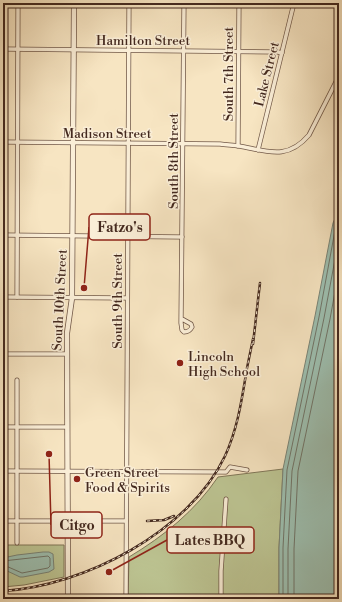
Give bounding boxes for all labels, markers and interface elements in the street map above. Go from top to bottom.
street label: South 7th Street [221,26,237,121]
street label: Hamilton Street [96,33,190,49]
street label: Lake Street [251,40,283,108]
street label: South 8th Street [166,113,182,209]
street label: Madison Street [63,126,152,142]
callout: Fatzo's [89,214,150,240]
text: Fatzo's [97,219,143,237]
street label: South 10th Street [49,248,71,351]
street label: South 9th Street [110,253,126,349]
place label: Lincoln High School [188,349,260,380]
marker: Lincoln High School [175,358,185,368]
place label: Green Street Food & Spirits [85,465,170,496]
marker: Green Street Food & Spirits [72,474,82,484]
callout: Citgo [51,512,102,538]
text: Citgo [59,517,95,535]
callout: Lates BBQ [167,527,254,553]
text: Lates BBQ [175,532,245,550]

